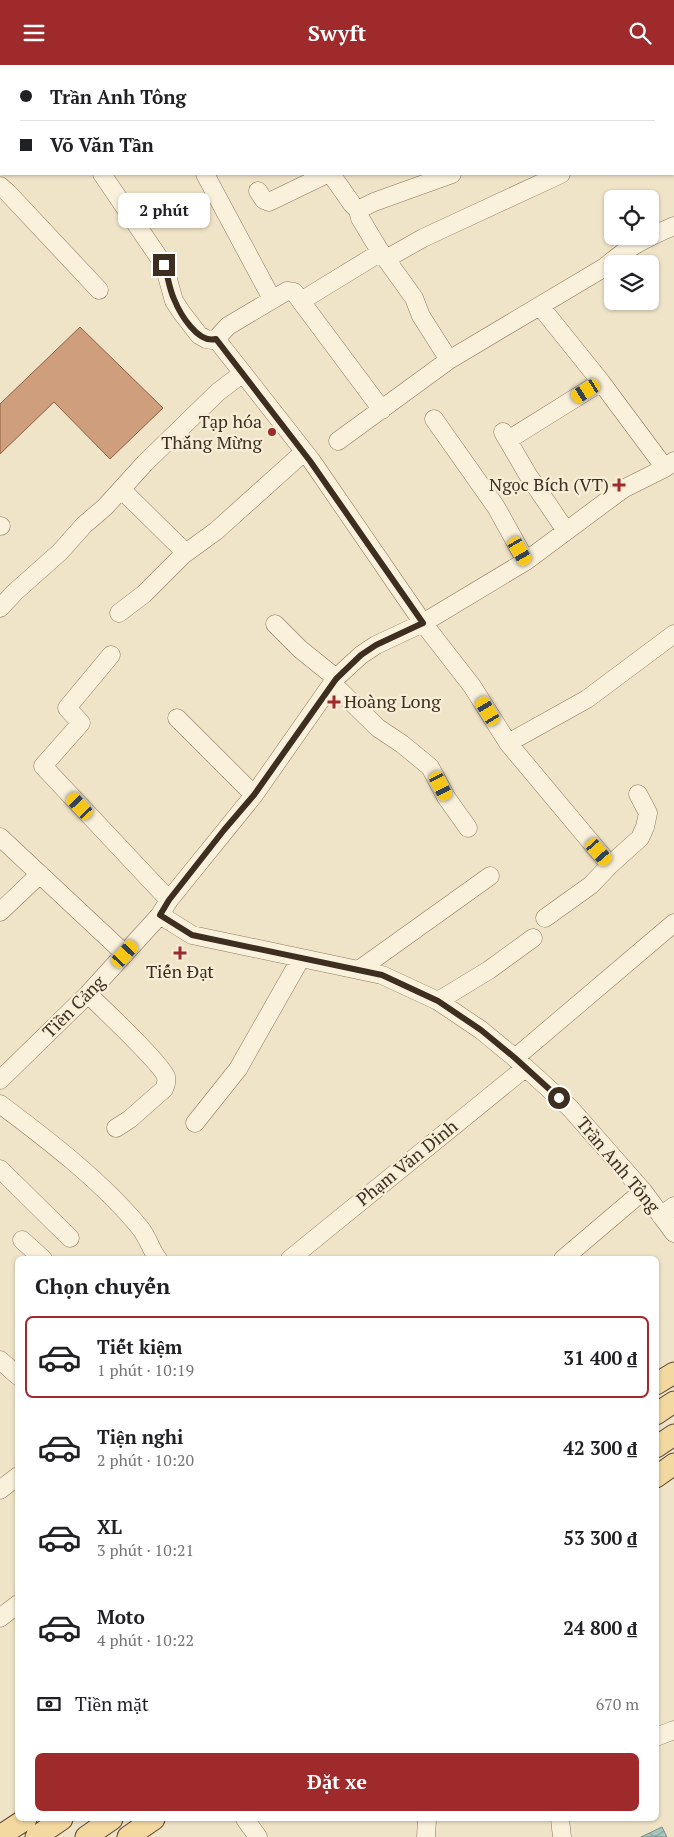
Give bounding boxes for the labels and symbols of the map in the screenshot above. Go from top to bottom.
callout: 2 phút [118,193,210,227]
route end [153,254,175,276]
car [569,377,602,405]
place label: Tạp hóa Thắng Mừng [161,409,263,454]
marker: Tạp hóa Thắng Mừng [266,426,278,438]
place label: Ngọc Bích (VT) [489,472,609,496]
marker: Ngọc Bích (VT) [613,479,625,491]
car [506,534,533,568]
place label: Hoàng Long [344,689,441,713]
car [473,694,502,728]
marker: Hoàng Long [328,696,340,708]
car [427,769,454,803]
car [64,790,95,822]
car [583,836,614,868]
car [109,938,140,970]
marker: Tiến Đạt [174,947,186,959]
place label: Tiến Đạt [146,959,214,983]
street label: Tiền Cảng [37,969,110,1043]
route start [548,1087,570,1109]
street label: Trần Anh Tông [572,1111,666,1218]
street label: Phạm Văn Dinh [351,1114,462,1211]

